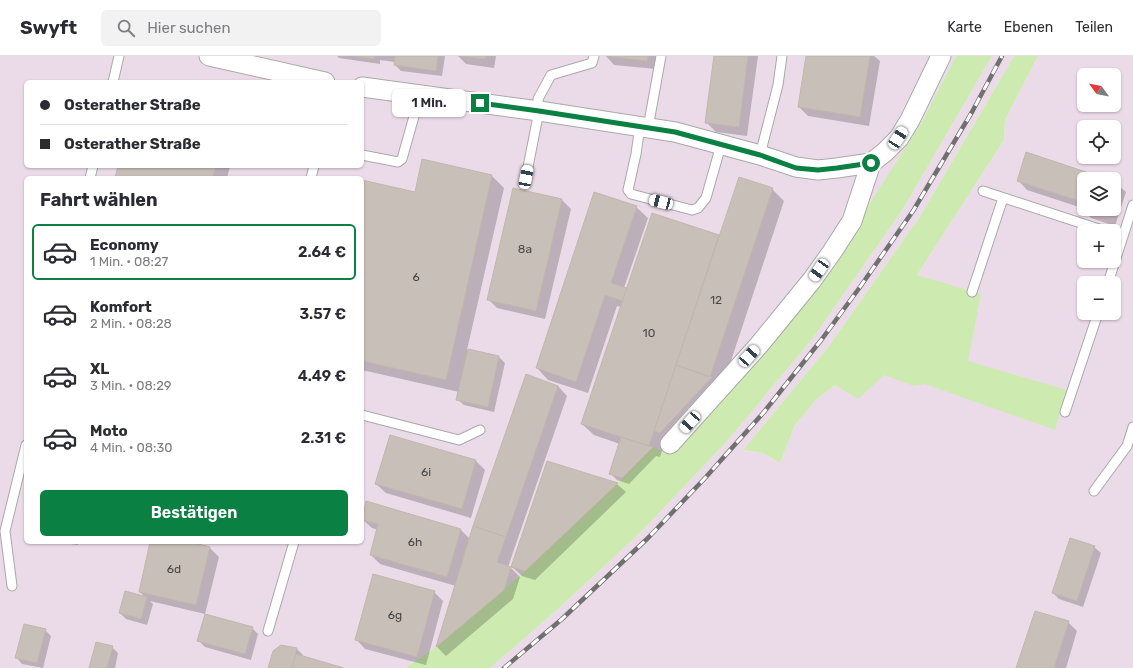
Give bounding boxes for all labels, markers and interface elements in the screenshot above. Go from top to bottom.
search box [101,10,381,46]
text: Swyft [20,16,77,39]
icon: search [115,17,137,39]
text: Hier suchen [147,19,231,37]
text: Karte [947,19,982,36]
text: Ebenen [1004,19,1053,36]
text: Teilen [1075,19,1113,36]
north arrow [1077,68,1121,112]
map controls [1077,68,1121,320]
callout: 1 Min. [392,89,466,117]
route end [471,94,489,112]
text: 1 Min. [411,95,447,110]
text: Osterather Straße [64,96,201,114]
button: locate [1077,120,1121,164]
car [886,125,910,151]
text: Osterather Straße [64,135,201,153]
route start [862,154,880,172]
car [518,164,534,190]
button: layers [1077,172,1121,216]
text: Fahrt wählen [40,189,158,211]
car [648,193,674,211]
button: + [1077,224,1121,268]
icon: car [42,234,78,270]
text: Economy [90,236,159,254]
house number: 8a [518,242,532,256]
text: 2.64 € [298,243,346,261]
text: 1 Min. · 08:27 [90,254,168,269]
car [807,257,831,283]
house number: 6 [412,270,420,284]
button: − [1077,276,1121,320]
house number: 12 [710,293,722,307]
icon: car [42,296,78,332]
text: Komfort [90,298,152,316]
text: 3.57 € [299,305,346,323]
text: 2 Min. · 08:28 [90,316,172,331]
house number: 10 [643,326,655,340]
car [737,343,761,369]
icon: car [42,358,78,394]
text: XL [90,360,109,378]
text: 4.49 € [298,367,346,385]
text: 3 Min. · 08:29 [90,378,171,393]
car [678,409,702,435]
icon: car [42,420,78,456]
text: Moto [90,422,128,440]
text: 2.31 € [301,429,346,447]
text: 4 Min. · 08:30 [90,440,172,455]
house number: 6i [421,465,431,479]
button: Bestätigen [40,490,348,536]
house number: 6h [408,535,422,549]
house number: 6d [167,562,181,576]
house number: 6g [388,608,402,622]

